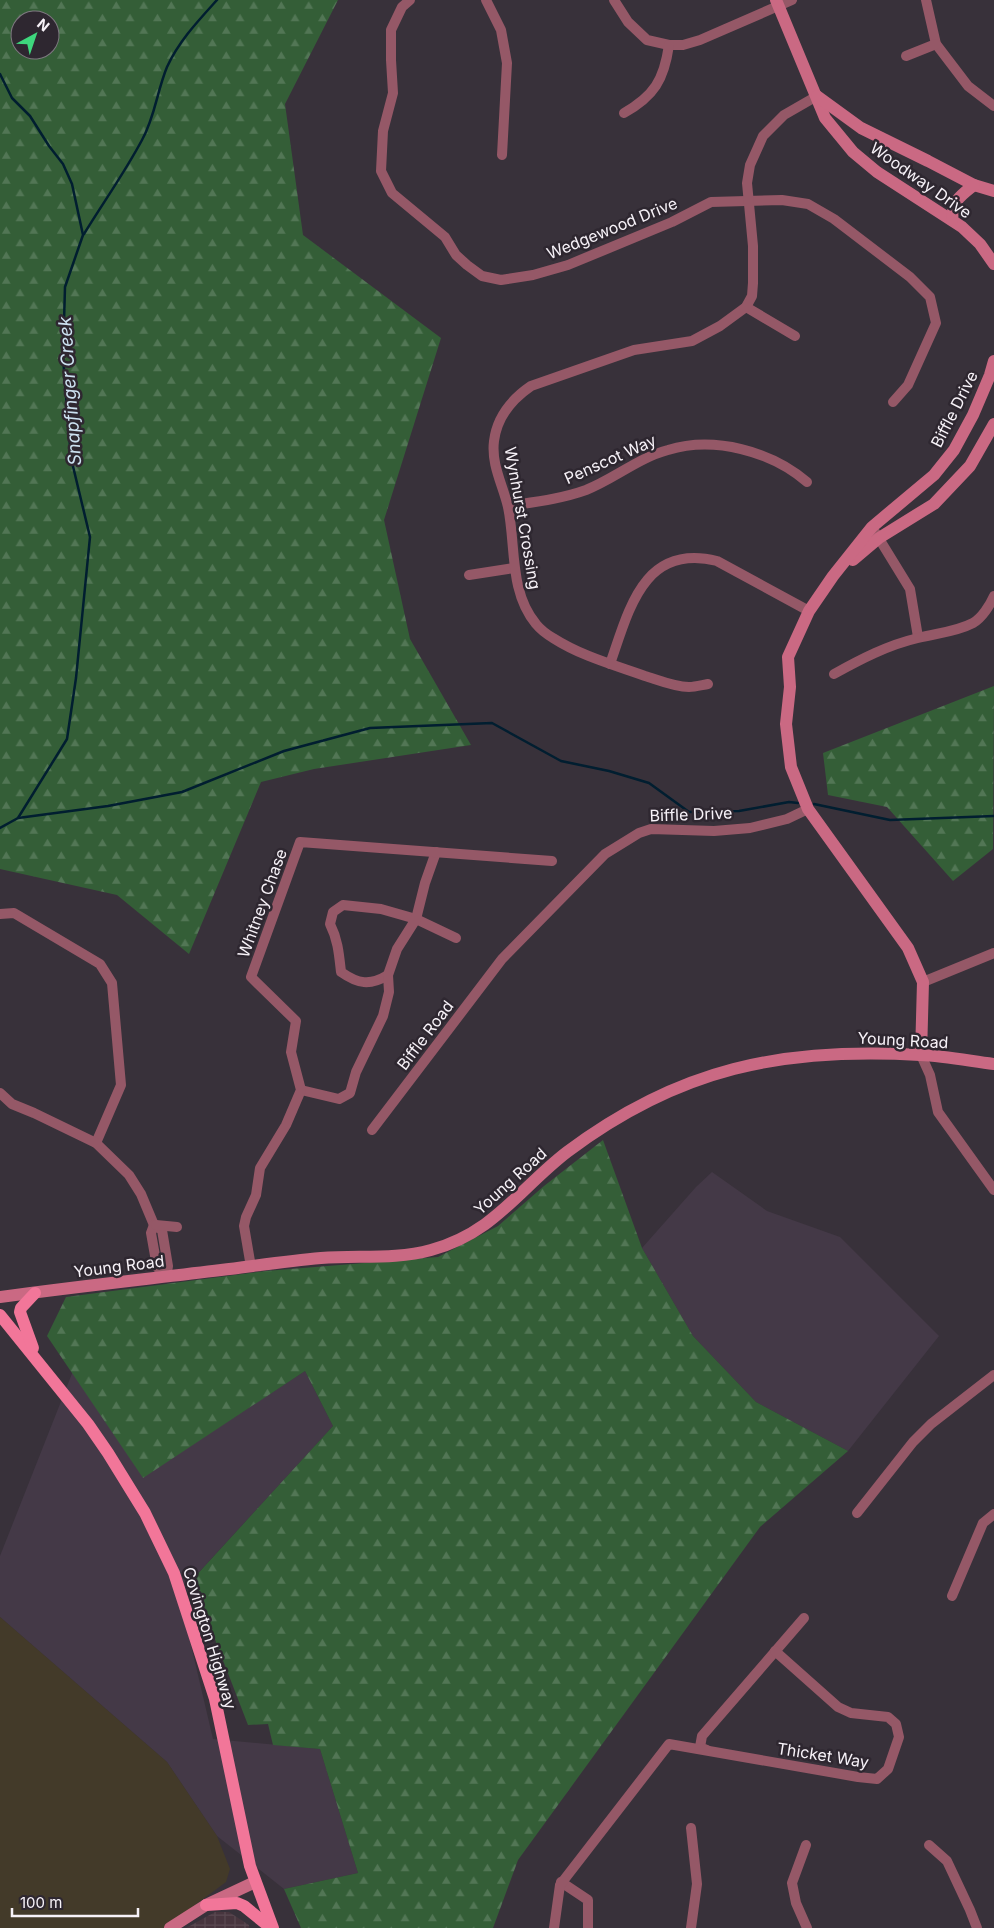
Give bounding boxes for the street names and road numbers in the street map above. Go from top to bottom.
street label: Woodway Drive [867,138,975,222]
street label: Wedgewood Drive [544,193,680,263]
street label: Biffle Drive [926,367,982,451]
street label: Penscot Way [561,430,659,488]
street label: Wynhurst Crossing [501,445,545,591]
street label: Biffle Drive [649,803,733,825]
street label: Whitney Chase [233,846,291,960]
street label: Biffle Road [392,996,458,1074]
street label: Young Road [857,1028,949,1052]
street label: Young Road [469,1143,551,1219]
street label: Young Road [73,1251,165,1281]
street label: Covington Highway [179,1564,241,1712]
street label: Thicket Way [776,1738,870,1772]

